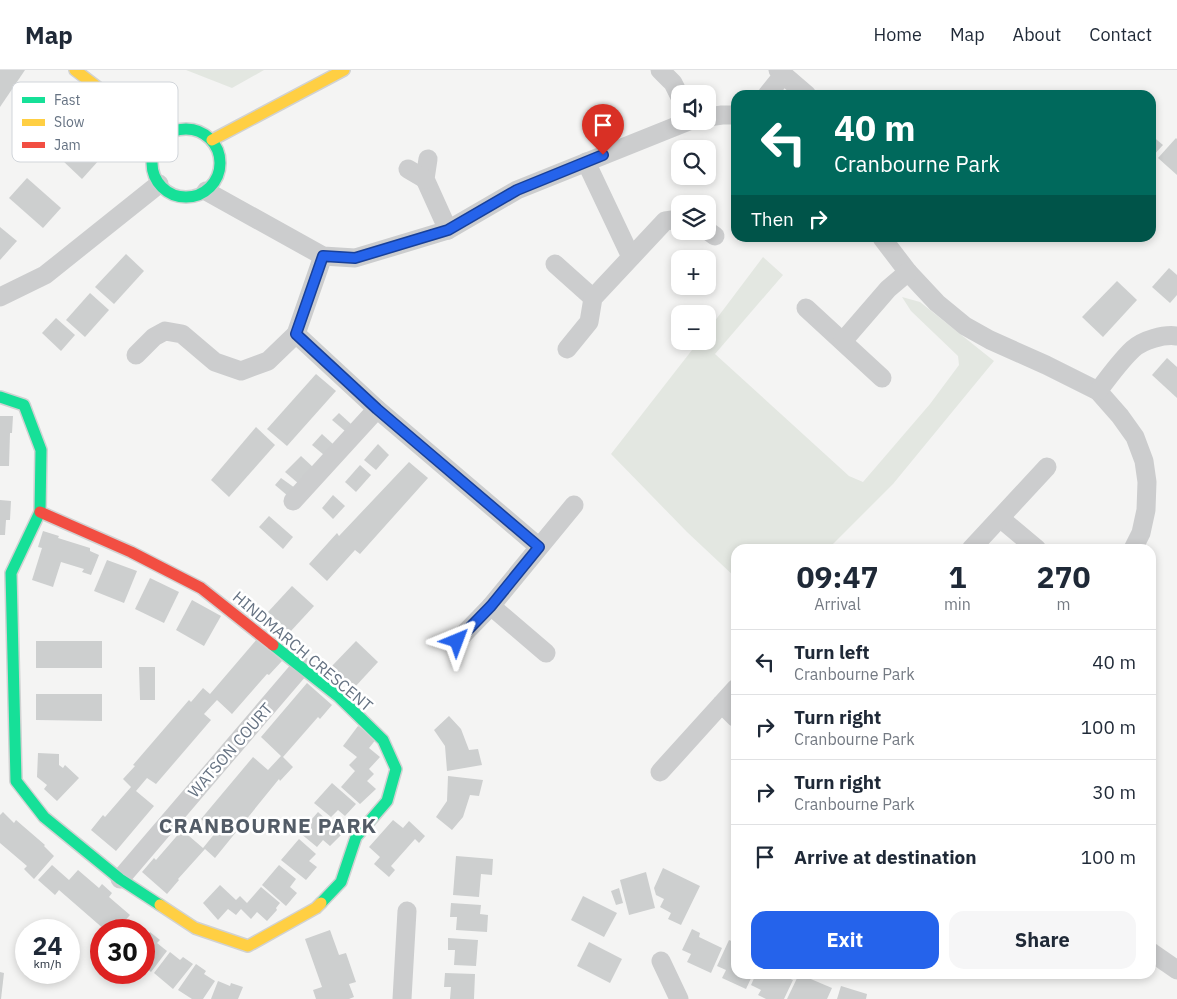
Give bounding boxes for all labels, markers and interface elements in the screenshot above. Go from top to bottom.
text: Map [25,19,73,51]
text: Home [874,23,922,46]
text: Map [950,23,985,46]
text: About [1013,23,1061,46]
text: Contact [1089,23,1152,46]
legend [12,82,178,162]
map controls [671,85,716,350]
button: sound [671,85,716,130]
text: Fast [54,91,80,109]
pin [582,104,624,155]
text: 40 m [834,105,916,151]
icon: left [751,110,816,175]
icon: arrive [589,111,617,139]
text: Slow [54,113,85,131]
text: Jam [54,136,81,154]
button: search [671,140,716,185]
text: Cranbourne Park [834,149,1000,178]
button: layers [671,195,716,240]
icon: right [804,205,832,233]
text: Then [751,207,794,231]
button: + [671,250,716,295]
button: − [671,305,716,350]
text: 09:47 [797,557,878,596]
text: 1 [948,557,966,596]
text: 270 [1036,557,1090,596]
street label: HINDMARCH CRESCENT [229,587,377,715]
text: Arrival [814,594,861,614]
text: min [944,594,971,614]
text: m [1056,594,1070,614]
position arrow [430,614,482,666]
text: Turn left [794,640,870,664]
icon: left [751,648,779,676]
text: 40 m [1092,650,1136,674]
text: Cranbourne Park [794,664,915,684]
street label: WATSON COURT [183,699,277,801]
text: Turn right [794,705,881,729]
icon: right [751,713,779,741]
text: 100 m [1081,715,1136,739]
text: Cranbourne Park [794,729,915,749]
text: Turn right [794,770,881,794]
icon: right [751,778,779,806]
text: 30 m [1092,780,1136,804]
text: Cranbourne Park [794,794,915,814]
district label: CRANBOURNE PARK [159,811,377,839]
icon: arrive [751,843,779,871]
text: Arrive at destination [794,845,977,869]
text: 100 m [1081,845,1136,869]
button: Exit [751,911,939,969]
button: Share [949,911,1136,969]
speed limit sign: 30 [90,919,155,984]
text: 24 [32,929,63,962]
text: km/h [33,956,62,971]

